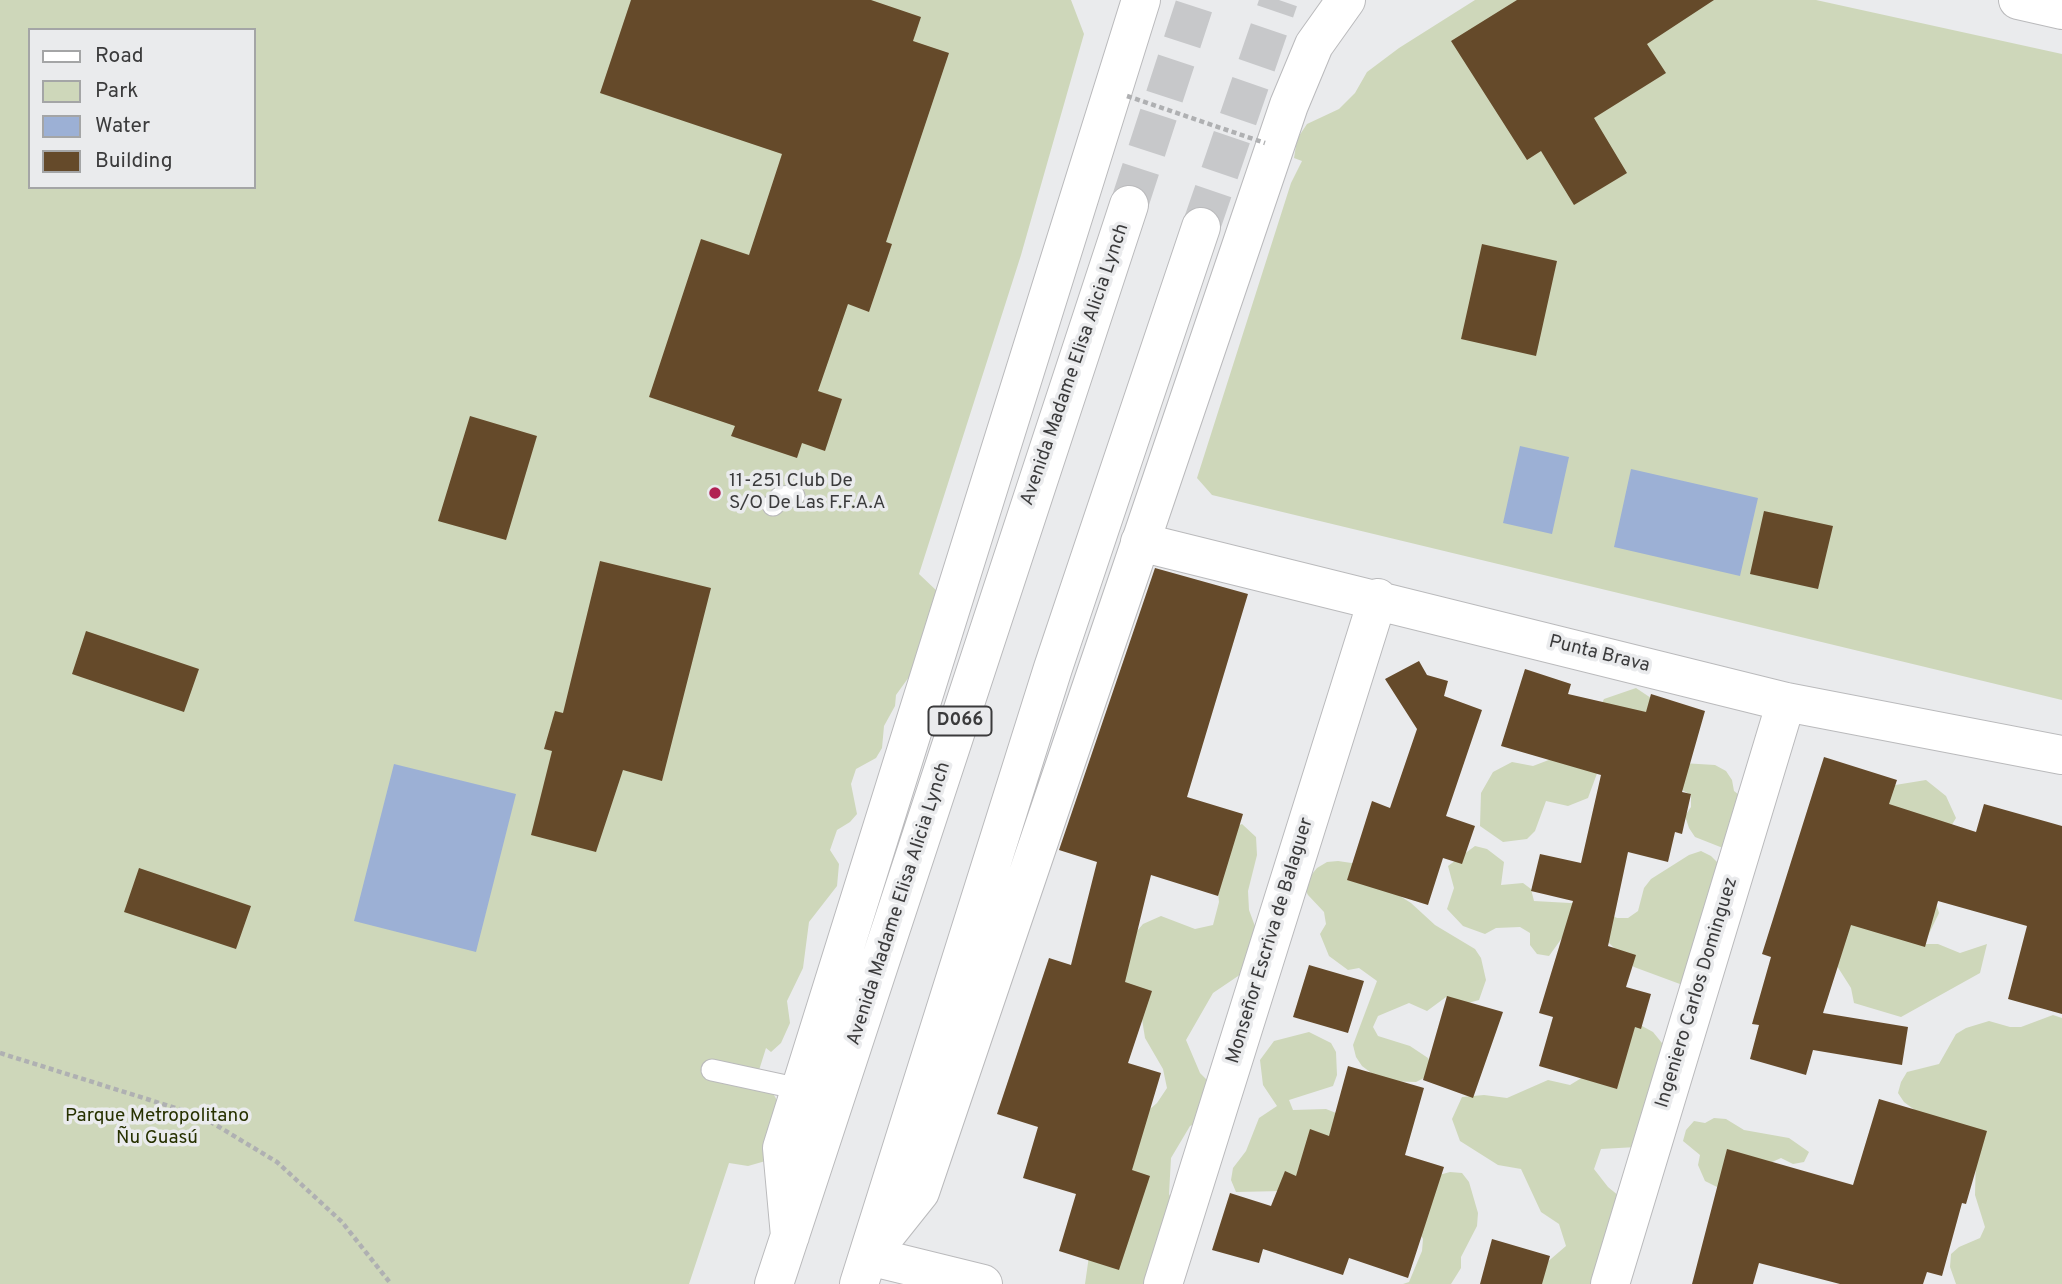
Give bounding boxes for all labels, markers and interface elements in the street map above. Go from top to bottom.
legend [28,28,256,189]
text: Road [95,43,144,70]
text: Park [95,78,138,105]
text: Water [95,113,150,140]
text: Building [95,148,173,175]
street label: Avenida Madame Elisa Alicia Lynch [1017,221,1135,509]
place label: 11-251 Club De S/O De Las F.F.A.A [729,471,886,515]
marker: 11-251 Club De S/O De Las F.F.A.A [707,485,723,501]
street label: Punta Brava [1546,631,1652,679]
road number: D066 [928,706,992,736]
street label: Avenida Madame Elisa Alicia Lynch [843,759,957,1049]
street label: Monseñor Escriva de Balaguer [1223,815,1319,1067]
street label: Ingeniero Carlos Dominguez [1652,875,1744,1111]
park label: Parque Metropolitano Ñu Guasú [65,1106,249,1150]

